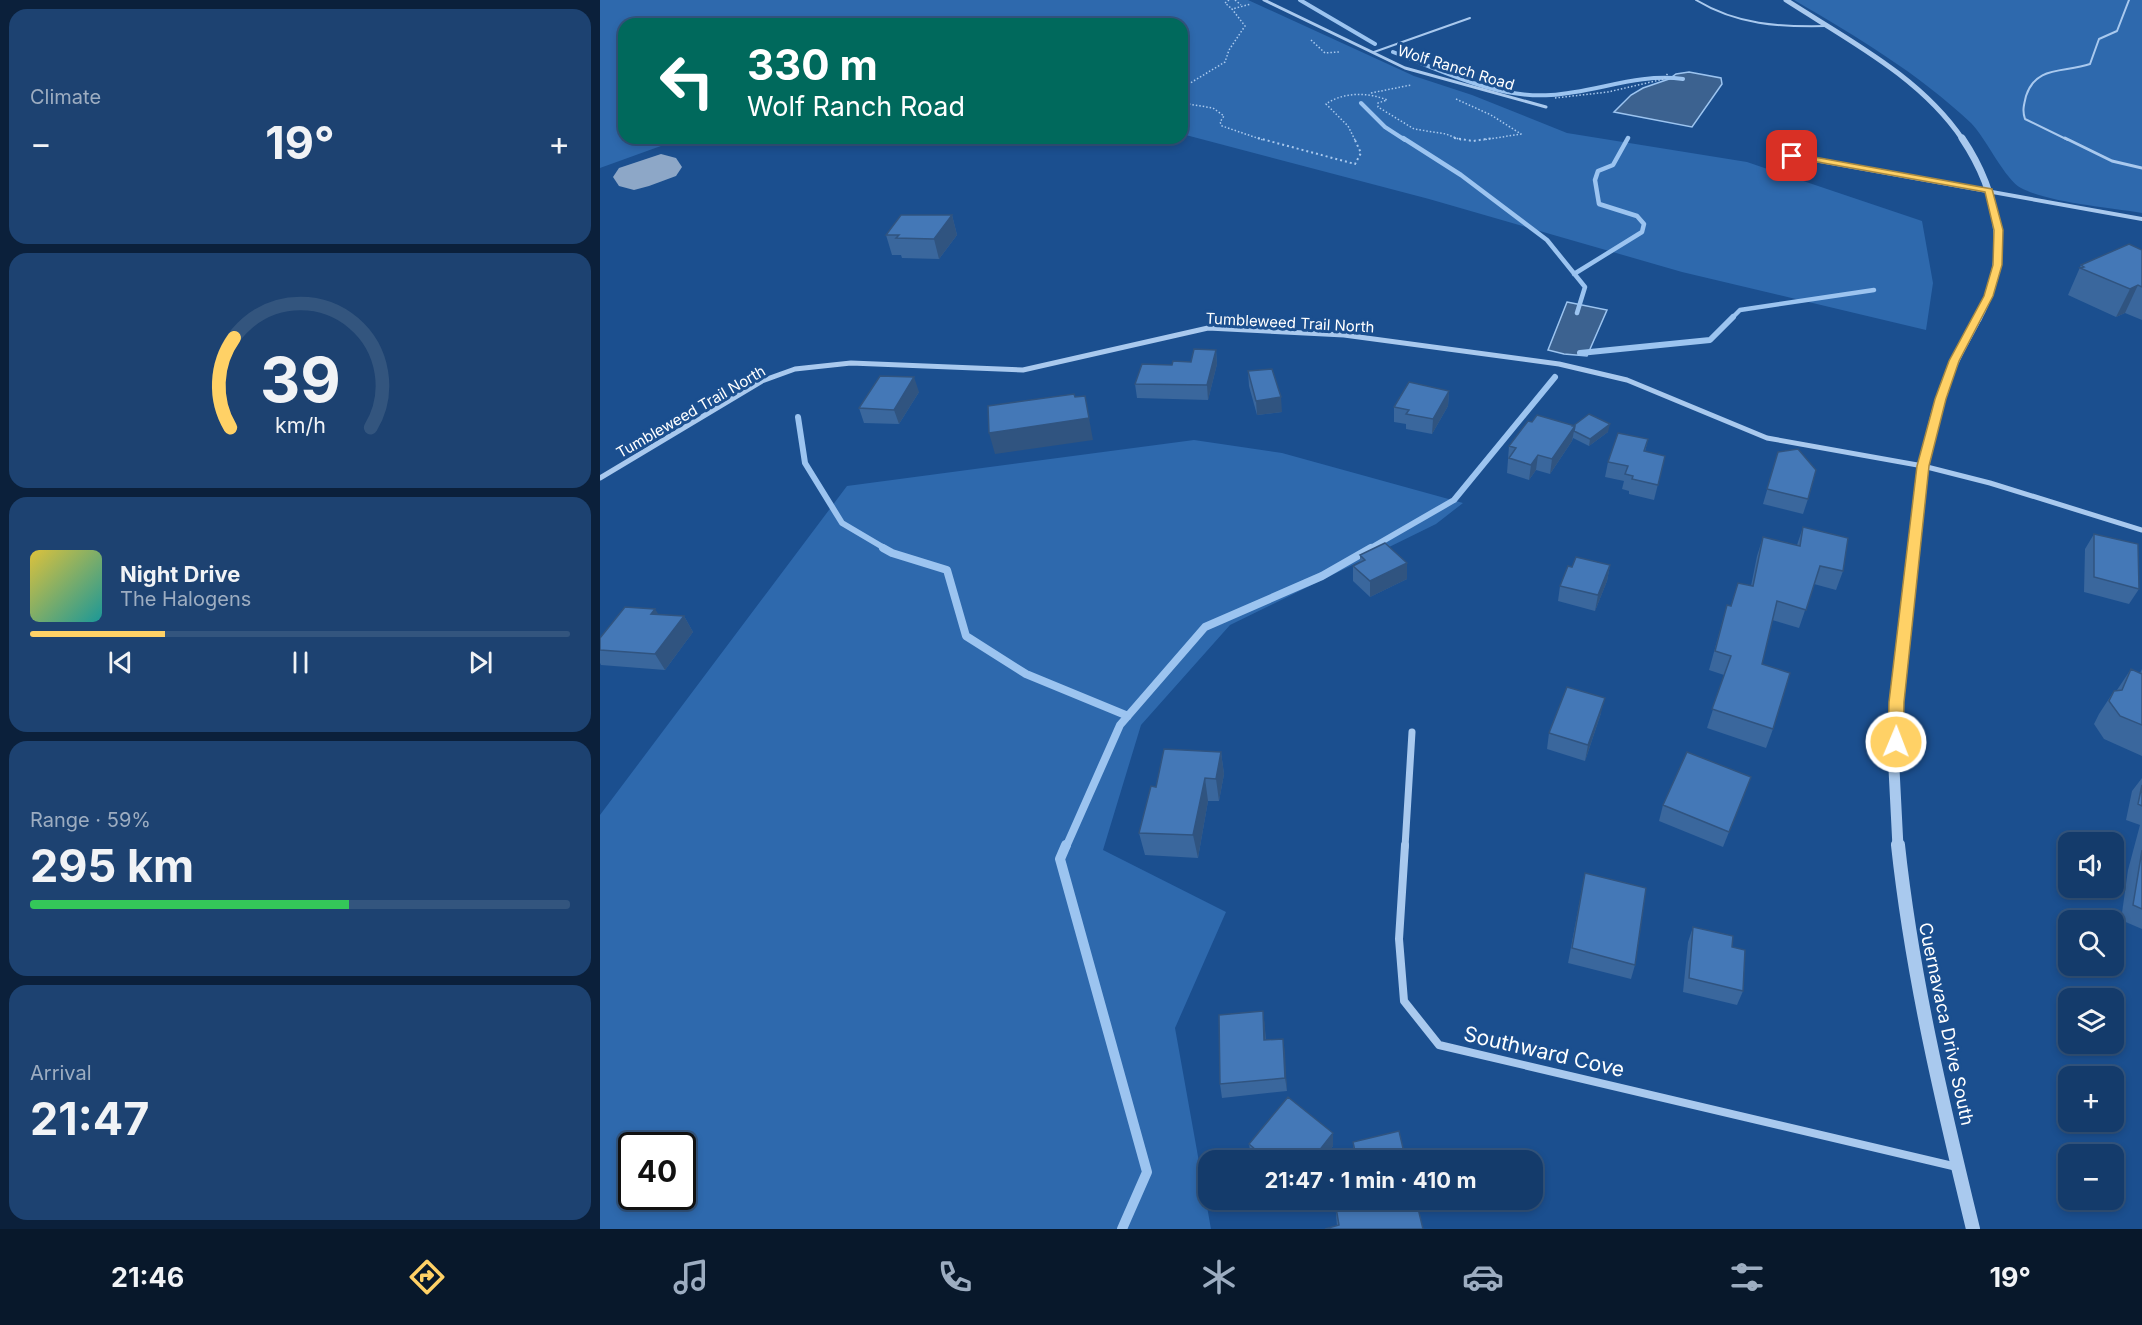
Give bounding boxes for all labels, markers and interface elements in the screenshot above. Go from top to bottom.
text: 330 m [747,39,878,90]
street label: Wolf Ranch Road [1395,41,1517,94]
icon: left [648,42,726,120]
text: Climate [30,85,101,109]
text: Wolf Ranch Road [747,90,965,123]
text: 19° [265,115,335,170]
text: − [30,123,52,163]
text: + [548,123,570,163]
pin [1766,130,1817,181]
icon: arrive [1775,139,1808,172]
street label: Tumbleweed Trail North [1205,309,1375,336]
text: 39 [260,342,340,417]
street label: Tumbleweed Trail North [613,361,769,462]
text: km/h [275,412,325,438]
text: Night Drive [120,561,240,587]
text: The Halogens [120,587,251,611]
icon: previous [104,646,137,679]
icon: pause [284,646,317,679]
icon: next [464,646,497,679]
position arrow [1864,710,1928,774]
text: Range · 59% [30,808,151,832]
map controls [2058,832,2124,1210]
button: sound [2058,832,2124,898]
text: 295 km [30,838,194,893]
button: search [2058,910,2124,976]
street label: Cuernavaca Drive South [1915,921,1978,1127]
button: layers [2058,988,2124,1054]
street label: Southward Cove [1461,1021,1627,1082]
text: Arrival [30,1061,92,1085]
button: + [2058,1066,2124,1132]
text: 21:47 [30,1091,149,1146]
speed limit sign: 40 [618,1132,696,1210]
button: − [2058,1144,2124,1210]
text: 21:47 · 1 min · 410 m [1265,1167,1476,1193]
icon: directions [406,1256,448,1298]
icon: music [670,1256,712,1298]
icon: phone [934,1256,976,1298]
icon: climate [1198,1256,1240,1298]
icon: car [1462,1256,1504,1298]
icon: filters [1726,1256,1768,1298]
text: 21:46 [111,1261,184,1294]
text: 19° [1989,1261,2031,1294]

